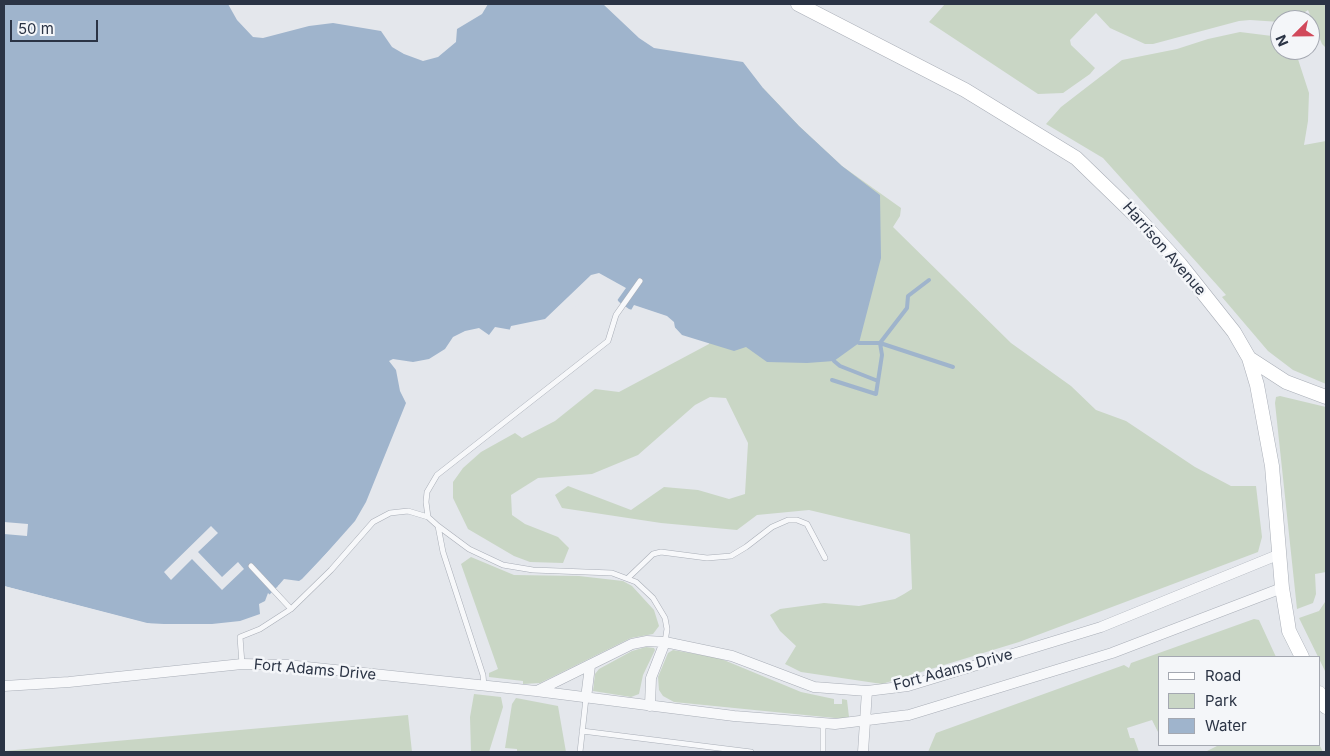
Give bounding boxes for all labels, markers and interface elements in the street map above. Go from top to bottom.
scale bar [12,10,100,42]
north arrow [1270,10,1320,60]
text: 50 m [18,19,54,38]
text: N [1272,32,1292,49]
street label: Harrison Avenue [1119,199,1209,299]
street label: Fort Adams Drive [891,645,1015,695]
street label: Fort Adams Drive [253,656,377,684]
legend [1158,656,1320,746]
text: Road [1205,666,1241,685]
text: Park [1205,691,1237,710]
text: Water [1205,716,1247,735]

